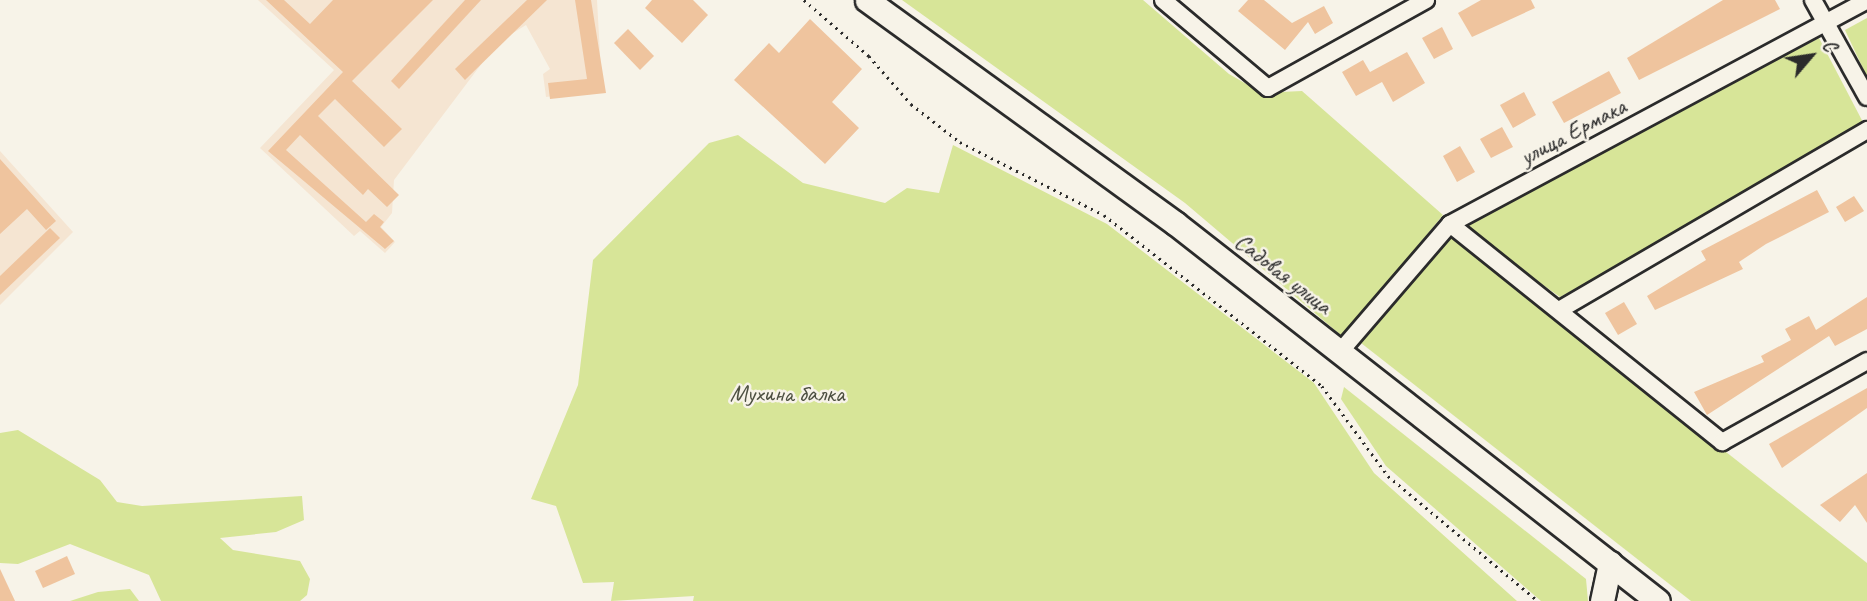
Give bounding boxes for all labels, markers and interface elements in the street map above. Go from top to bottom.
north arrow [1776,21,1846,91]
text: С [1817,36,1842,56]
street label: улица Ермака [1515,92,1631,172]
street label: Садовая улица [1228,227,1338,321]
park label: Мухина балка [730,380,844,408]

